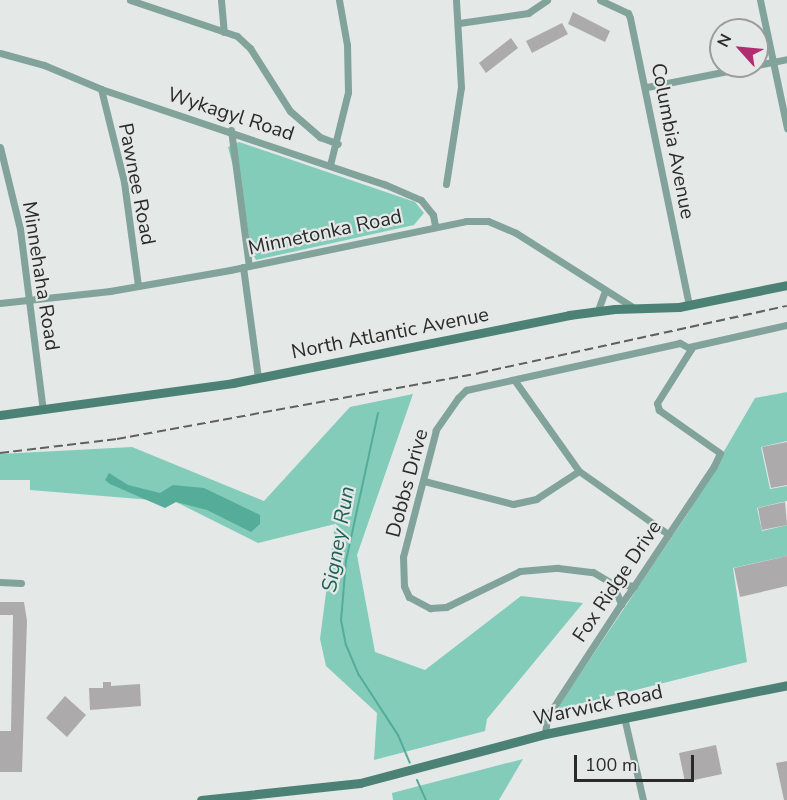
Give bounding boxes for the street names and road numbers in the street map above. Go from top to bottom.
street label: Columbia Avenue [646,61,700,221]
street label: Wykagyl Road [165,82,297,146]
street label: Pawnee Road [113,121,161,247]
street label: Minnehaha Road [17,200,65,352]
street label: Minnetonka Road [246,204,404,260]
street label: North Atlantic Avenue [289,302,491,364]
street label: Dobbs Drive [381,426,433,540]
street label: Fox Ridge Drive [567,516,667,646]
street label: Warwick Road [531,680,665,730]

